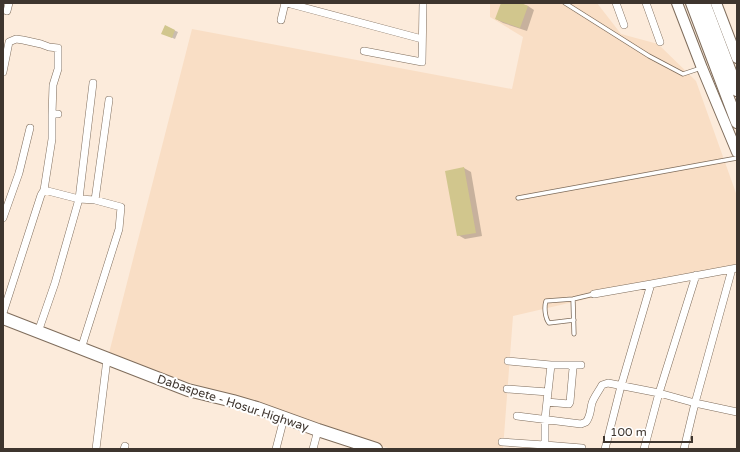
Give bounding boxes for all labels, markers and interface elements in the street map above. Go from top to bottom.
street label: Dabaspete - Hosur Highway [155,372,311,434]
scale bar [604,418,692,444]
text: 100 m [610,425,647,439]

